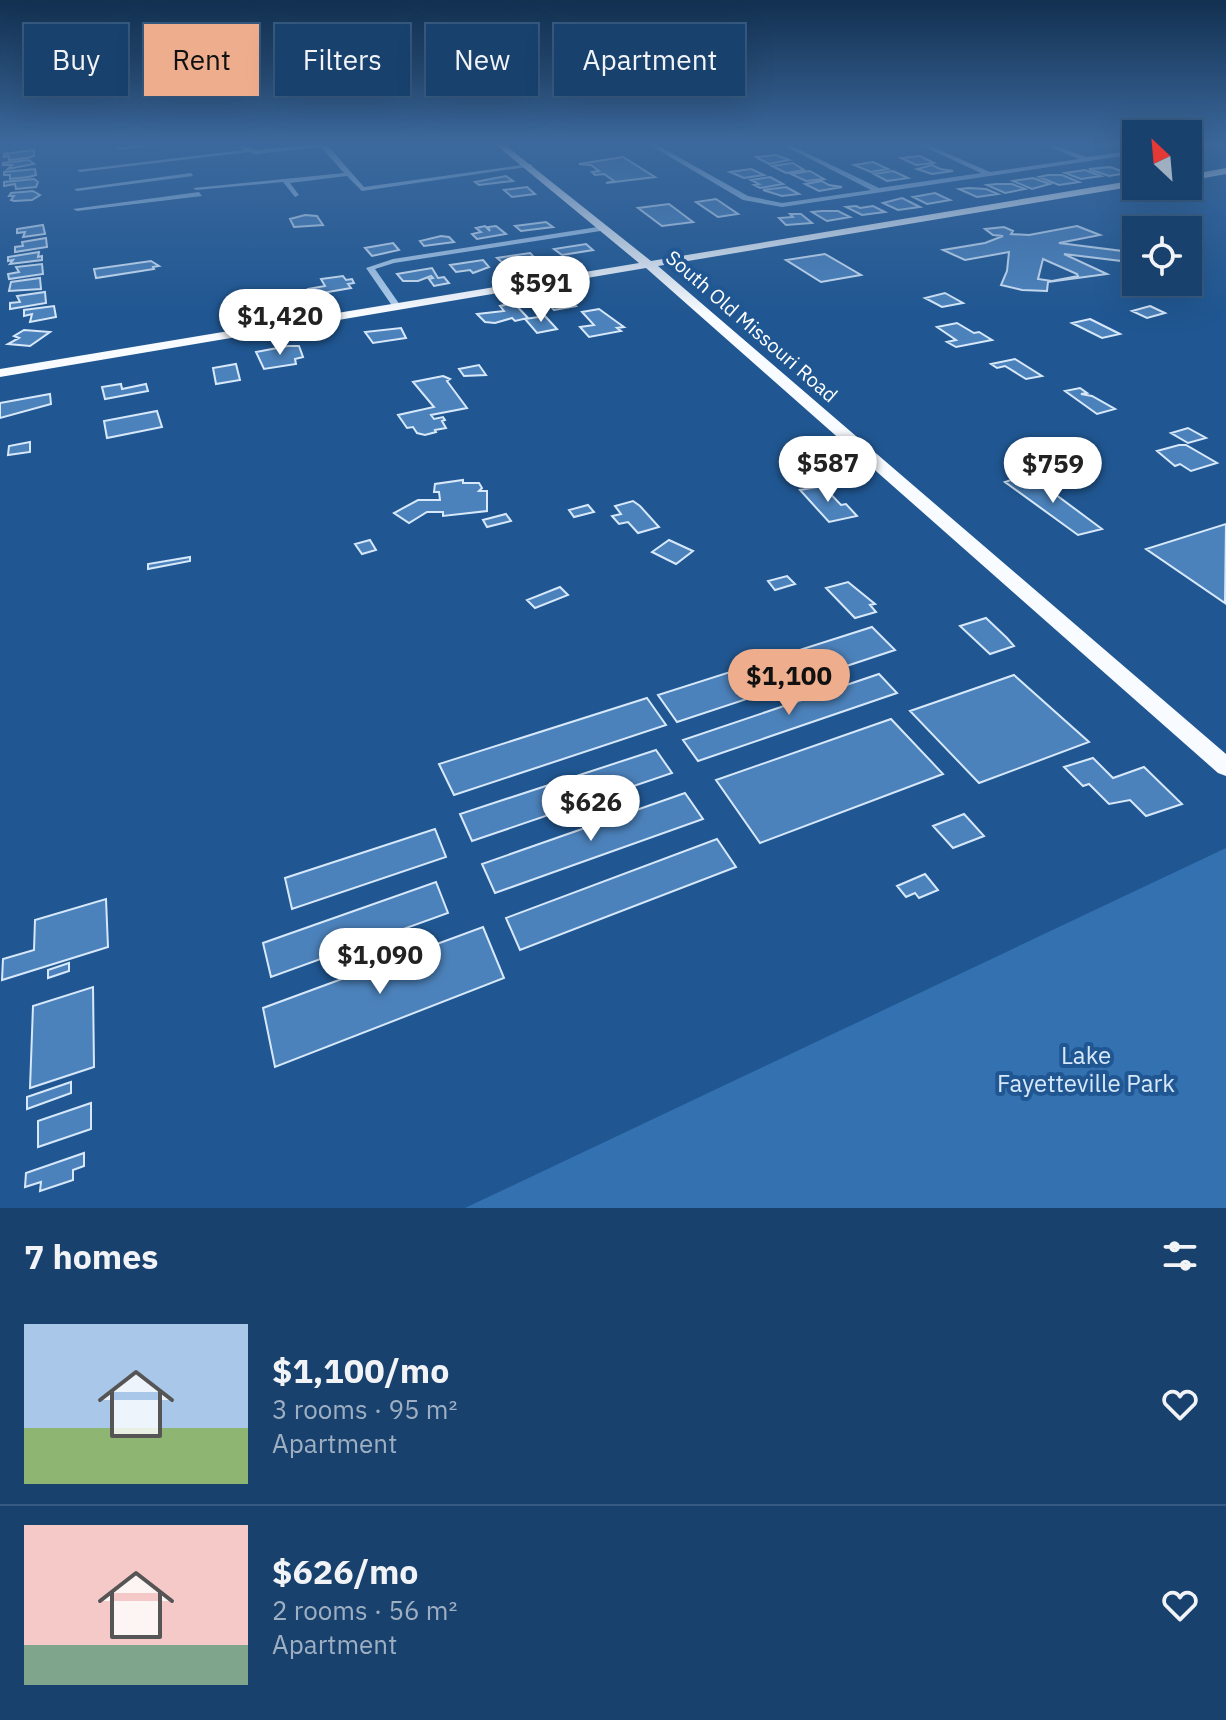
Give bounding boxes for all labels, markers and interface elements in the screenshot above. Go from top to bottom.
chip: Buy [24,24,128,96]
chip: Rent [144,24,259,96]
chip: Filters [275,24,410,96]
chip: New [426,24,538,96]
chip: Apartment [554,24,745,96]
north arrow [1122,120,1202,200]
map controls [1122,120,1202,296]
button: locate [1122,216,1202,296]
street label: South Old Missouri Road [660,244,844,408]
pin: $591 [494,256,588,324]
text: $591 [510,265,572,299]
pin: $1,420 [215,289,345,357]
text: $1,420 [237,298,323,332]
pin: $587 [781,436,875,504]
pin: $759 [1006,437,1100,505]
text: $587 [797,445,859,479]
text: $759 [1022,446,1084,480]
pin: $1,100 [724,649,854,717]
text: $1,100 [746,658,832,692]
pin: $626 [544,775,638,843]
text: $626 [560,784,622,818]
pin: $1,090 [315,928,445,996]
text: $1,090 [337,937,423,971]
park label: Lake Fayetteville Park [997,1039,1175,1099]
text: 7 homes [24,1234,159,1278]
icon: filters [1158,1234,1202,1278]
text: $1,100/mo [272,1348,449,1392]
icon: home [88,1356,184,1452]
icon: heart [1158,1382,1202,1426]
text: 3 rooms · 95 m² [272,1392,457,1426]
text: Apartment [272,1426,397,1460]
text: $626/mo [272,1549,419,1593]
icon: home [88,1557,184,1653]
icon: heart [1158,1583,1202,1627]
text: 2 rooms · 56 m² [272,1593,457,1627]
text: Apartment [272,1627,397,1661]

